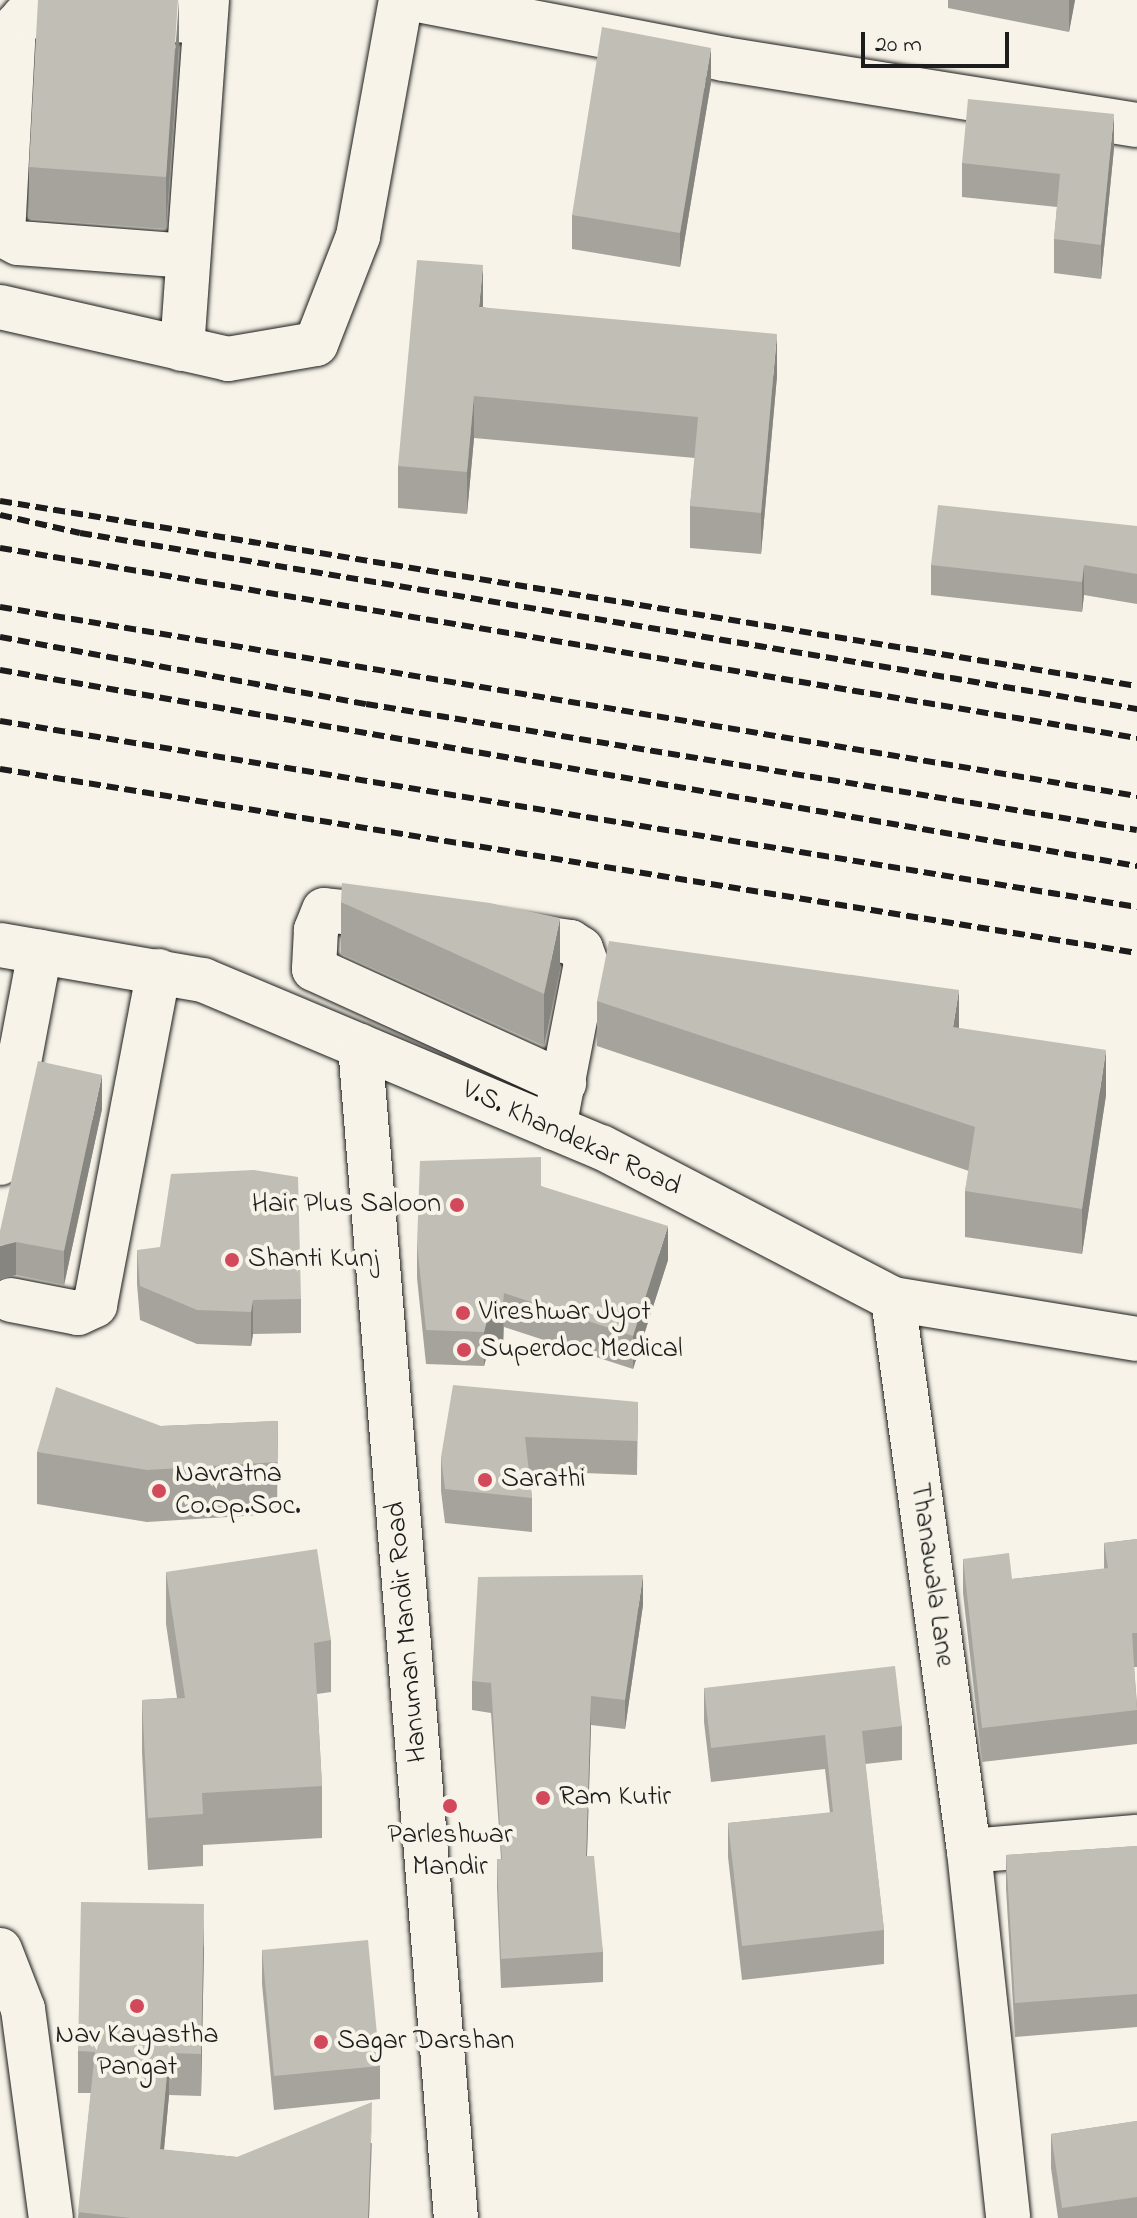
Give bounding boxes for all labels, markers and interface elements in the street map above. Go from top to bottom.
scale bar [865,16,1013,66]
text: 20 m [875,28,922,63]
street label: V.S. Khandekar Road [456,1074,686,1204]
place label: Hair Plus Saloon [252,1188,441,1222]
marker: Hair Plus Saloon [448,1196,466,1214]
place label: Shanti Kunj [248,1243,379,1277]
marker: Shanti Kunj [223,1251,241,1269]
place label: Vireshwar Jyot [479,1296,651,1330]
marker: Vireshwar Jyot [454,1304,472,1322]
place label: Superdoc Medical [480,1333,683,1367]
marker: Superdoc Medical [455,1341,473,1359]
place label: Navratna Co.Op.Soc. [175,1458,301,1524]
place label: Sarathi [501,1463,586,1497]
marker: Sarathi [476,1471,494,1489]
street label: Thanawala Lane [901,1481,961,1669]
marker: Navratna Co.Op.Soc. [150,1482,168,1500]
street label: Hanuman Mandir Road [380,1500,436,1764]
place label: Ram Kutir [559,1781,671,1815]
marker: Ram Kutir [534,1789,552,1807]
marker: Parleshwar Mandir [441,1797,459,1815]
place label: Parleshwar Mandir [387,1819,513,1885]
marker: Nav Kayastha Pangat [128,1997,146,2015]
place label: Nav Kayastha Pangat [55,2019,219,2085]
place label: Sagar Darshan [337,2025,514,2059]
marker: Sagar Darshan [312,2033,330,2051]

